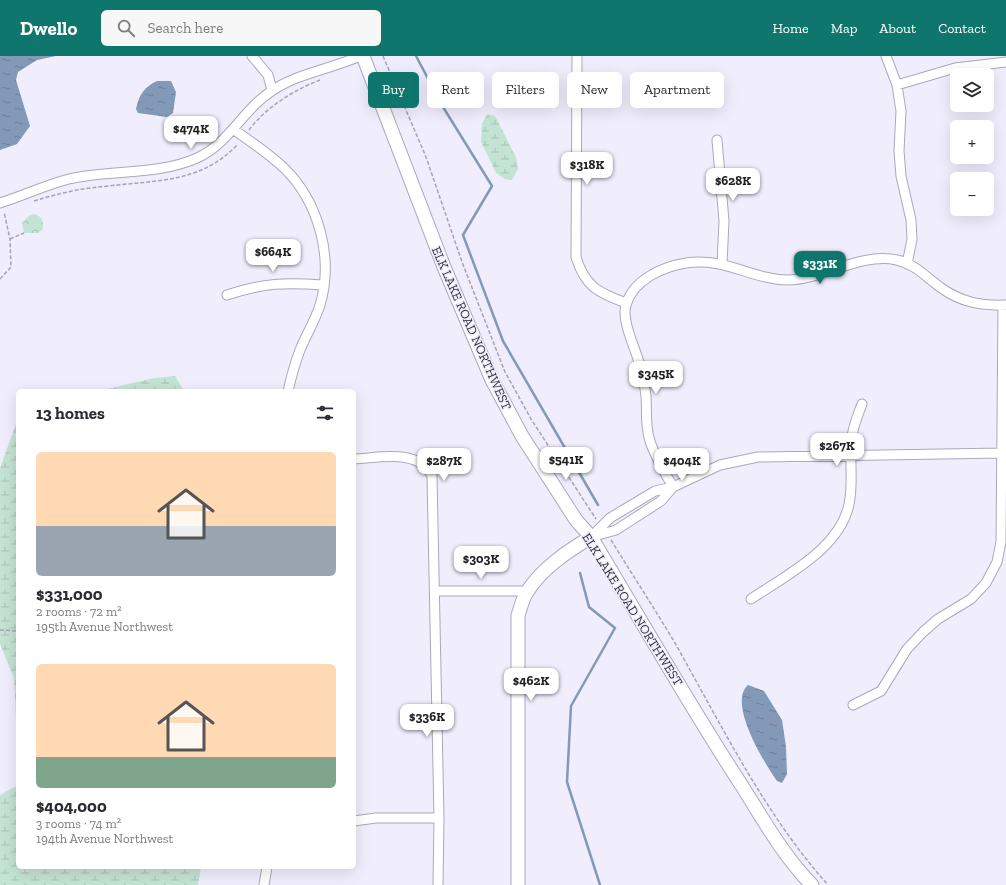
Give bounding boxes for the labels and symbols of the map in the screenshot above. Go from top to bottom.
pin: $474K [163,116,219,150]
pin: $318K [559,152,615,186]
pin: $628K [705,168,761,202]
pin: $664K [245,239,301,273]
street label: ELK LAKE ROAD NORTHWEST [429,244,514,412]
pin: $331K [792,251,848,285]
pin: $345K [628,361,684,395]
pin: $267K [809,433,865,467]
pin: $541K [538,447,594,481]
pin: $287K [416,448,472,482]
pin: $404K [654,448,710,482]
street label: ELK LAKE ROAD NORTHWEST [579,530,686,688]
pin: $303K [453,546,509,580]
pin: $462K [503,668,559,702]
pin: $336K [399,704,455,738]

